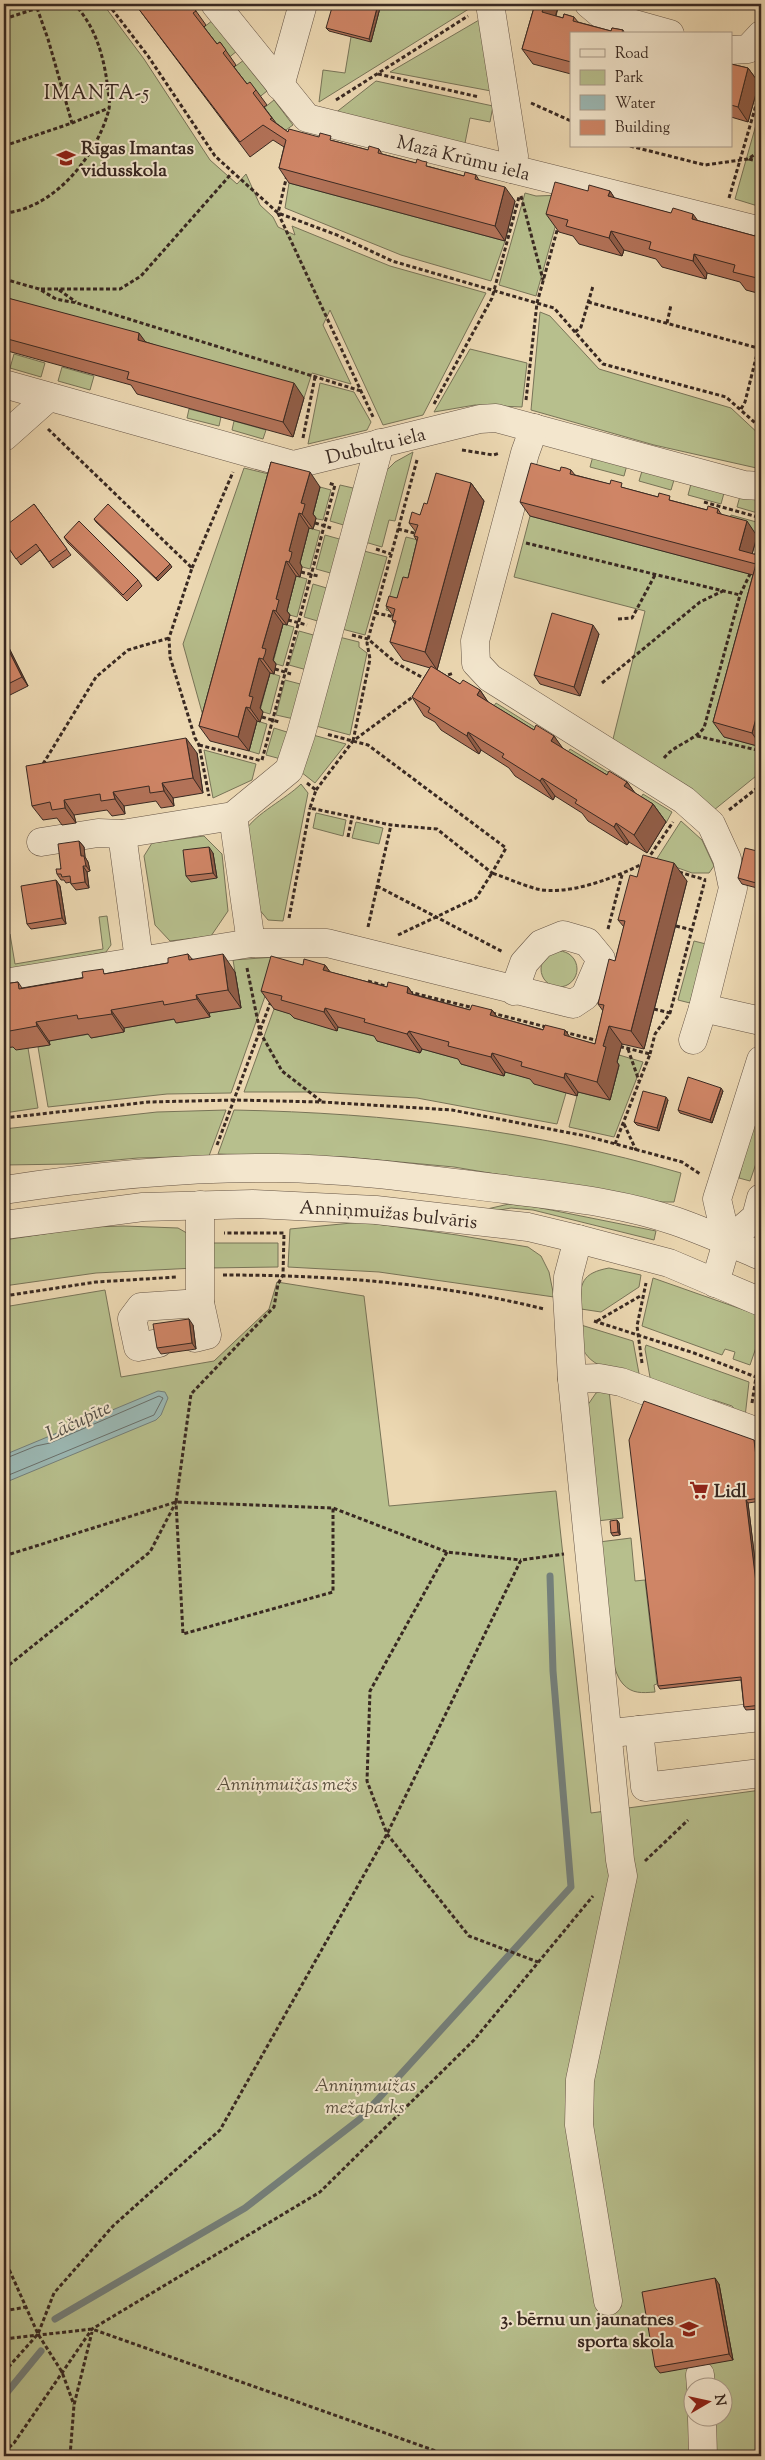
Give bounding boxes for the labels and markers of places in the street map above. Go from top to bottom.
place label: Rīgas Imantas vidusskola [81,136,194,185]
school or university icon: Rīgas Imantas vidusskola [55,147,77,169]
supermarket icon: Lidl [688,1479,710,1501]
place label: Lidl [714,1479,747,1506]
place label: 3. bērnu un jaunatnes sporta skola [500,2307,675,2356]
school or university icon: 3. bērnu un jaunatnes sporta skola [678,2318,700,2340]

